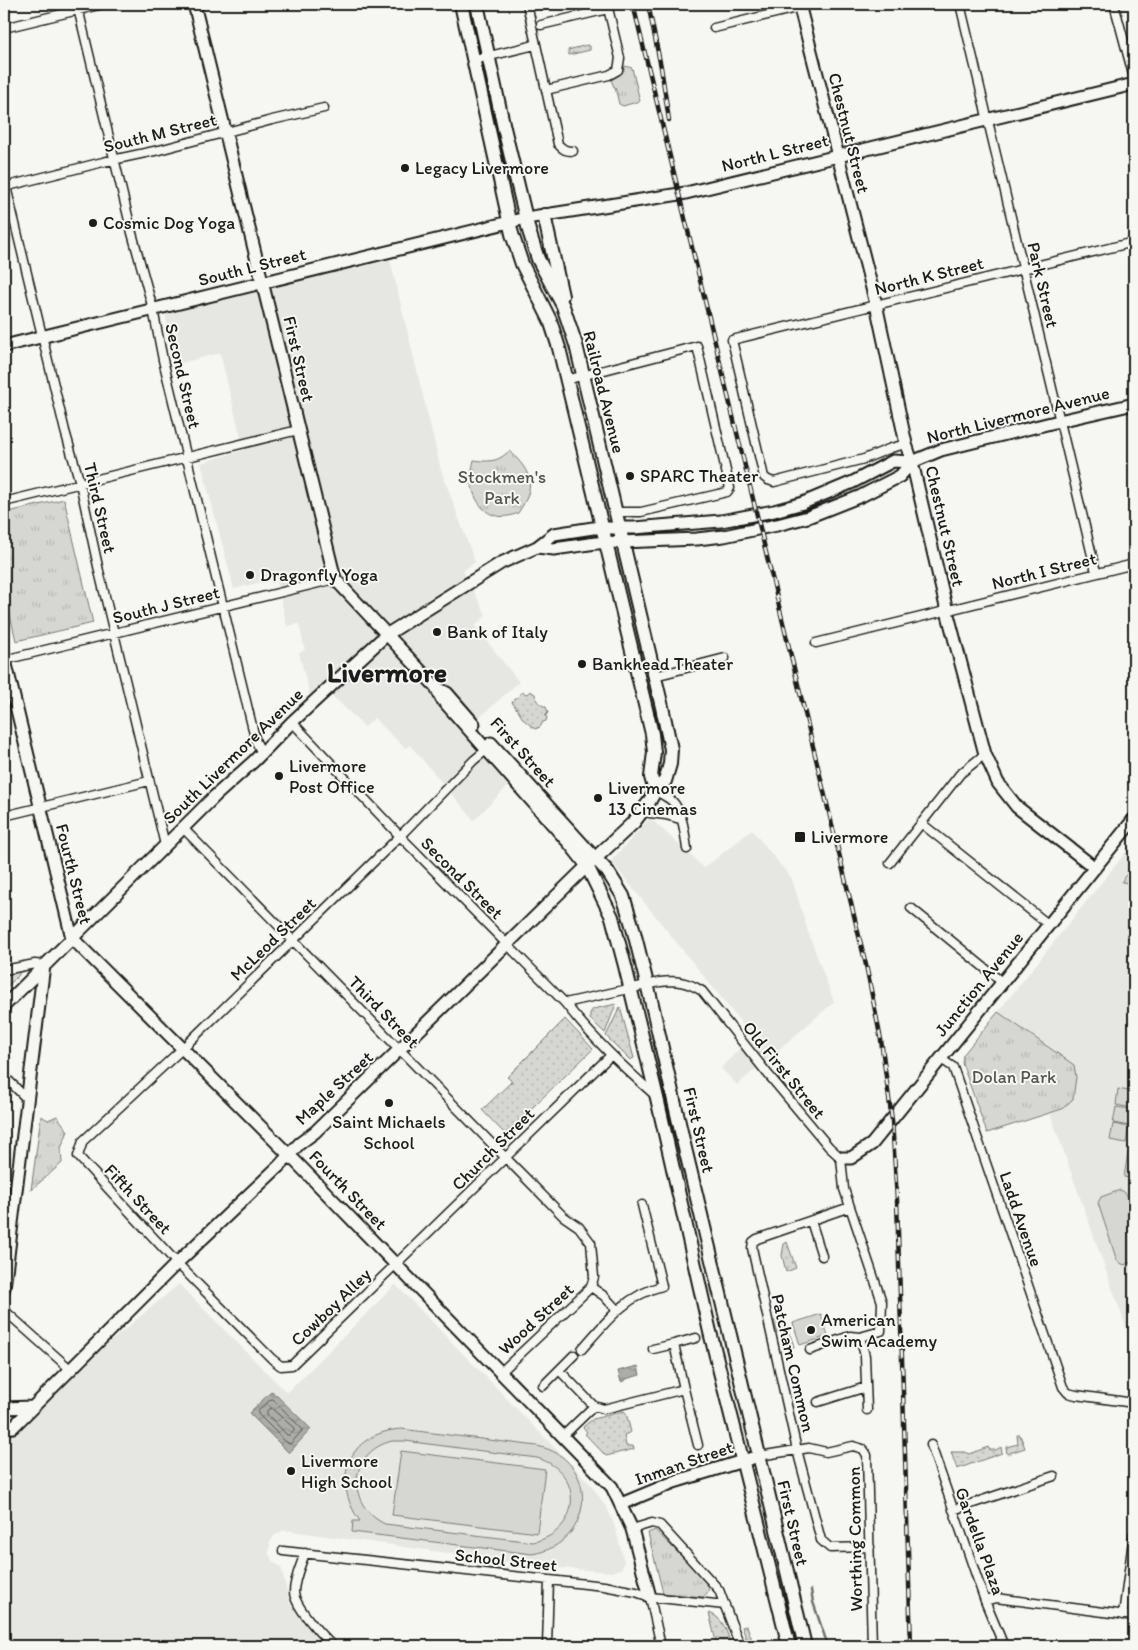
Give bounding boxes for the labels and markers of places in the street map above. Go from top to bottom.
place label: Legacy Livermore [415,157,549,179]
marker: Legacy Livermore [399,162,411,174]
place label: Cosmic Dog Yoga [103,212,235,234]
marker: Cosmic Dog Yoga [87,217,99,229]
place label: SPARC Theater [640,465,759,487]
marker: SPARC Theater [624,470,636,482]
place label: Dragonfly Yoga [260,564,378,586]
marker: Dragonfly Yoga [244,569,256,581]
place label: Bank of Italy [447,621,548,643]
marker: Bank of Italy [431,626,443,638]
place label: Bankhead Theater [592,653,734,675]
marker: Bankhead Theater [576,658,588,670]
place label: Livermore Post Office [289,755,375,798]
marker: Livermore Post Office [273,770,285,782]
place label: Livermore 13 Cinemas [608,777,697,820]
marker: Livermore 13 Cinemas [592,792,604,804]
place label: Livermore [811,826,888,848]
marker: Livermore [793,830,807,844]
marker: Saint Michaels School [383,1097,395,1109]
place label: Saint Michaels School [332,1111,446,1154]
place label: American Swim Academy [821,1309,937,1352]
marker: American Swim Academy [805,1324,817,1336]
place label: Livermore High School [301,1450,392,1493]
marker: Livermore High School [285,1465,297,1477]

